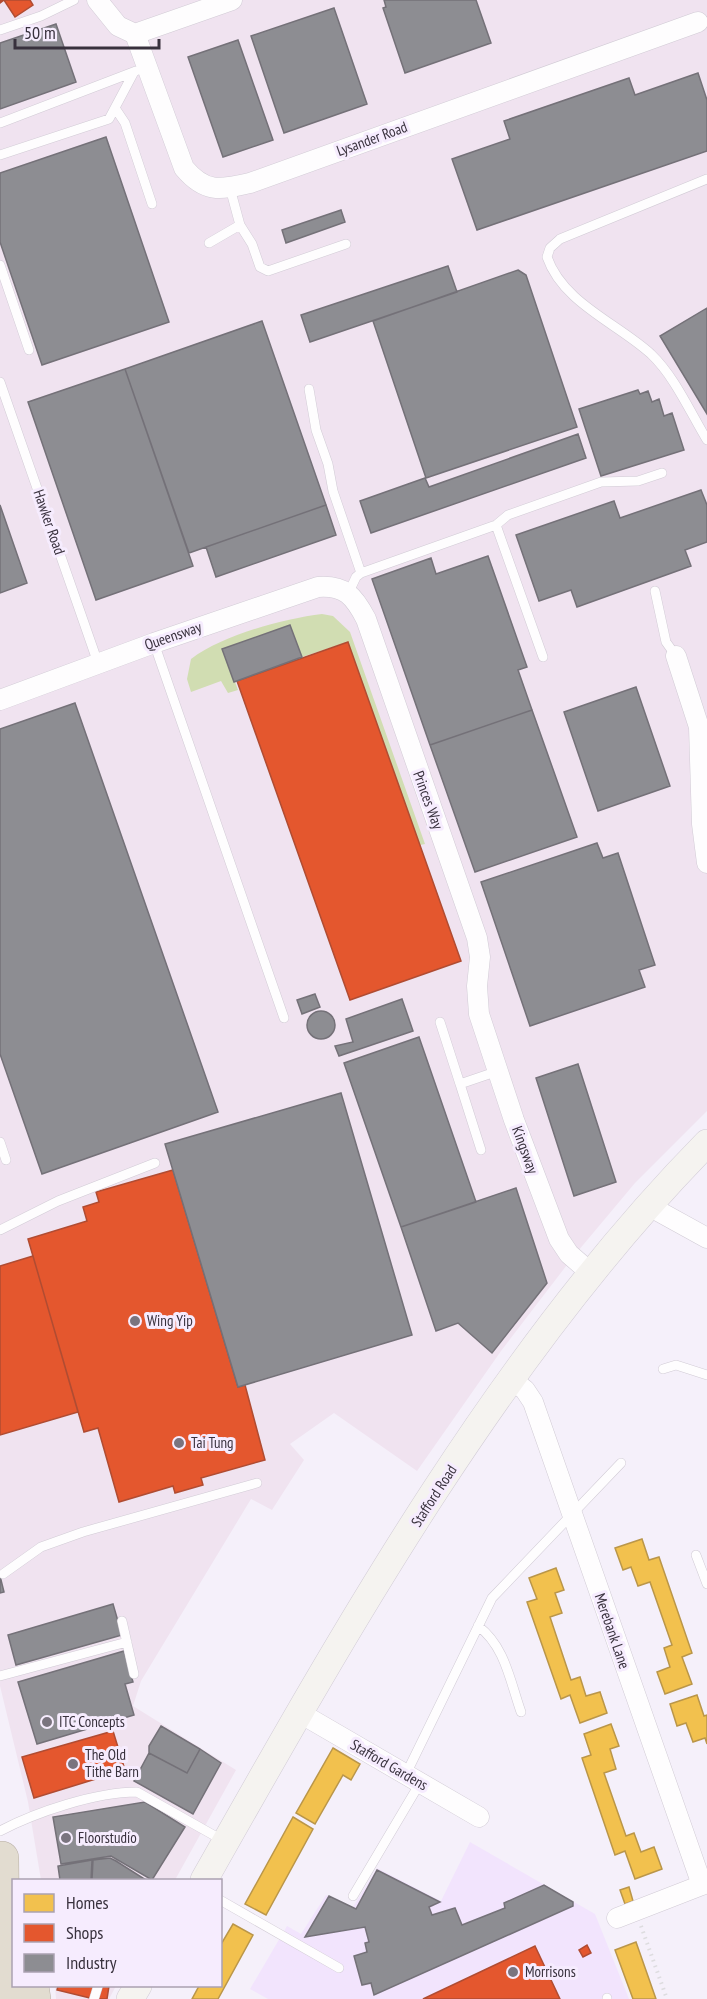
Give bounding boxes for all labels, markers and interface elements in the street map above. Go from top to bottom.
scale bar [15,12,159,50]
text: 50 m [24,21,56,44]
street label: Lysander Road [334,117,410,160]
street label: Hawker Road [29,487,69,557]
street label: Queensway [142,617,204,654]
street label: Princes Way [409,768,448,832]
street label: Kingsway [508,1123,543,1177]
place label: Wing Yip [147,1311,193,1330]
marker: Wing Yip [128,1314,142,1328]
place label: Tai Tung [191,1433,233,1452]
marker: Tai Tung [172,1436,186,1450]
street label: Stafford Road [407,1461,461,1530]
street label: Merebank Lane [591,1591,634,1671]
place label: ITC Concepts [59,1712,125,1731]
marker: ITC Concepts [40,1715,54,1729]
street label: Stafford Gardens [347,1735,431,1794]
place label: The Old Tithe Barn [85,1745,139,1781]
marker: The Old Tithe Barn [66,1757,80,1771]
place label: Floorstudio [78,1828,137,1847]
marker: Floorstudio [59,1831,73,1845]
legend [12,1879,222,1987]
text: Homes [66,1891,109,1914]
text: Shops [66,1921,103,1944]
text: Industry [66,1951,117,1974]
place label: Morrisons [525,1962,576,1981]
marker: Morrisons [506,1965,520,1979]

